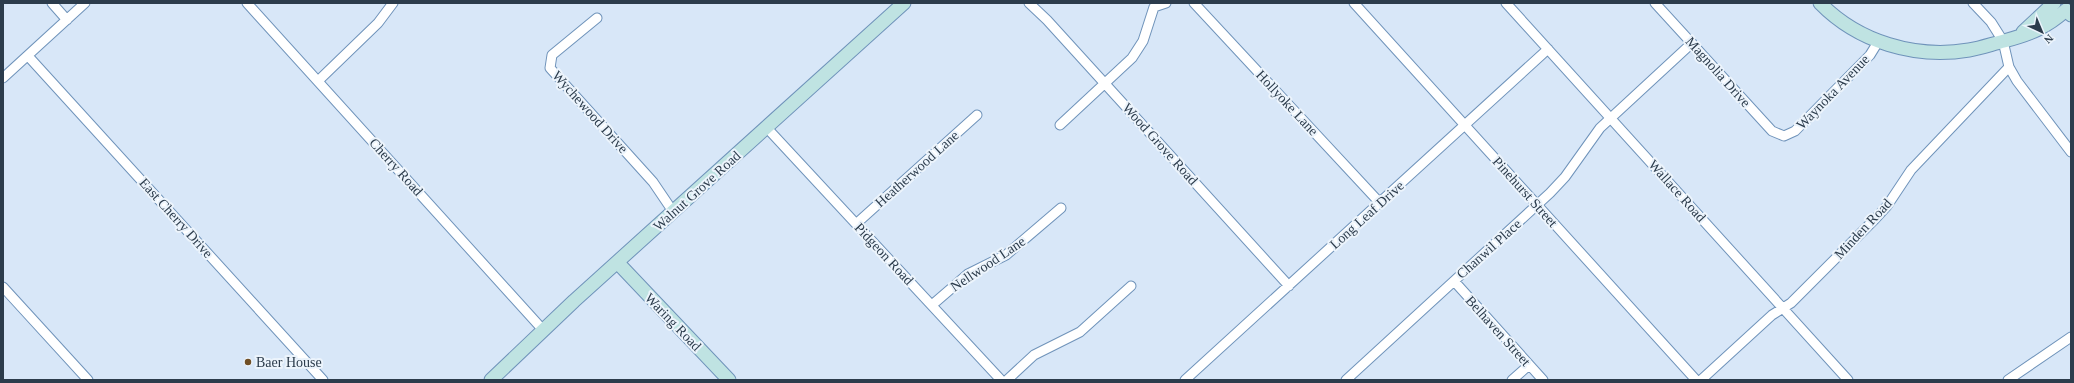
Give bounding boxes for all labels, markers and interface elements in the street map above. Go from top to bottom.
north arrow [2022,12,2062,52]
text: N [2042,32,2056,46]
street label: Magnolia Drive [1683,34,1753,110]
street label: Waynoka Avenue [1794,52,1872,132]
street label: Hollyoke Lane [1253,67,1321,139]
street label: Wychewood Drive [549,68,631,156]
street label: Wood Grove Road [1119,100,1201,188]
street label: Heatherwood Lane [872,128,962,210]
street label: Cherry Road [366,135,426,199]
street label: Walnut Grove Road [651,148,743,234]
street label: Pinehurst Street [1490,154,1560,230]
street label: Wallace Road [1645,157,1709,225]
street label: East Cherry Drive [136,175,216,261]
street label: Long Leaf Drive [1327,178,1407,252]
street label: Minden Road [1831,196,1895,262]
street label: Chanwil Place [1454,216,1524,282]
street label: Pidgeon Road [852,220,916,288]
street label: Nellwood Lane [948,234,1028,294]
street label: Waring Road [642,290,704,354]
street label: Belhaven Street [1463,293,1533,369]
place label: Baer House [256,355,322,370]
marker: Baer House [243,357,253,367]

